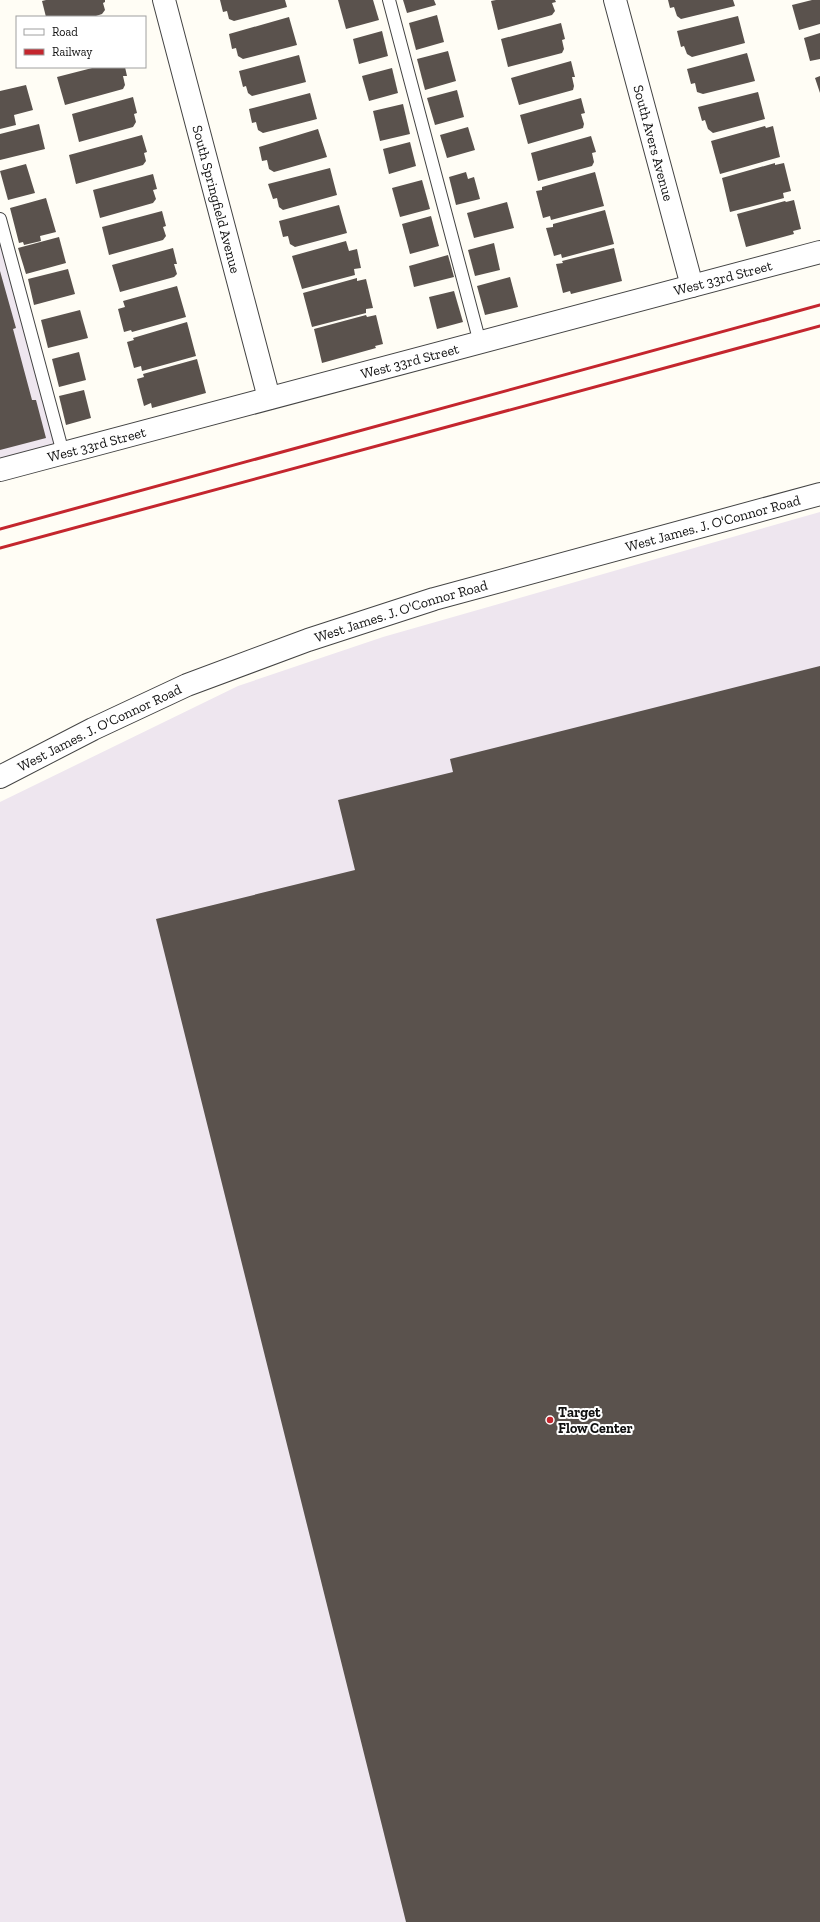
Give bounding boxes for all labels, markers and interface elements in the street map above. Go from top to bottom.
legend [16,16,146,68]
text: Road [52,25,78,39]
text: Railway [52,45,93,59]
street label: South Avers Avenue [629,83,677,203]
street label: South Springfield Avenue [188,123,244,276]
street label: West 33rd Street [672,257,775,299]
street label: West 33rd Street [359,340,462,383]
street label: West 33rd Street [46,423,149,466]
street label: West James. J. O'Connor Road [624,492,802,556]
street label: West James. J. O'Connor Road [312,577,490,646]
street label: West James. J. O'Connor Road [15,681,185,775]
place label: Target Flow Center [558,1404,633,1437]
marker: Target Flow Center [545,1415,555,1425]

